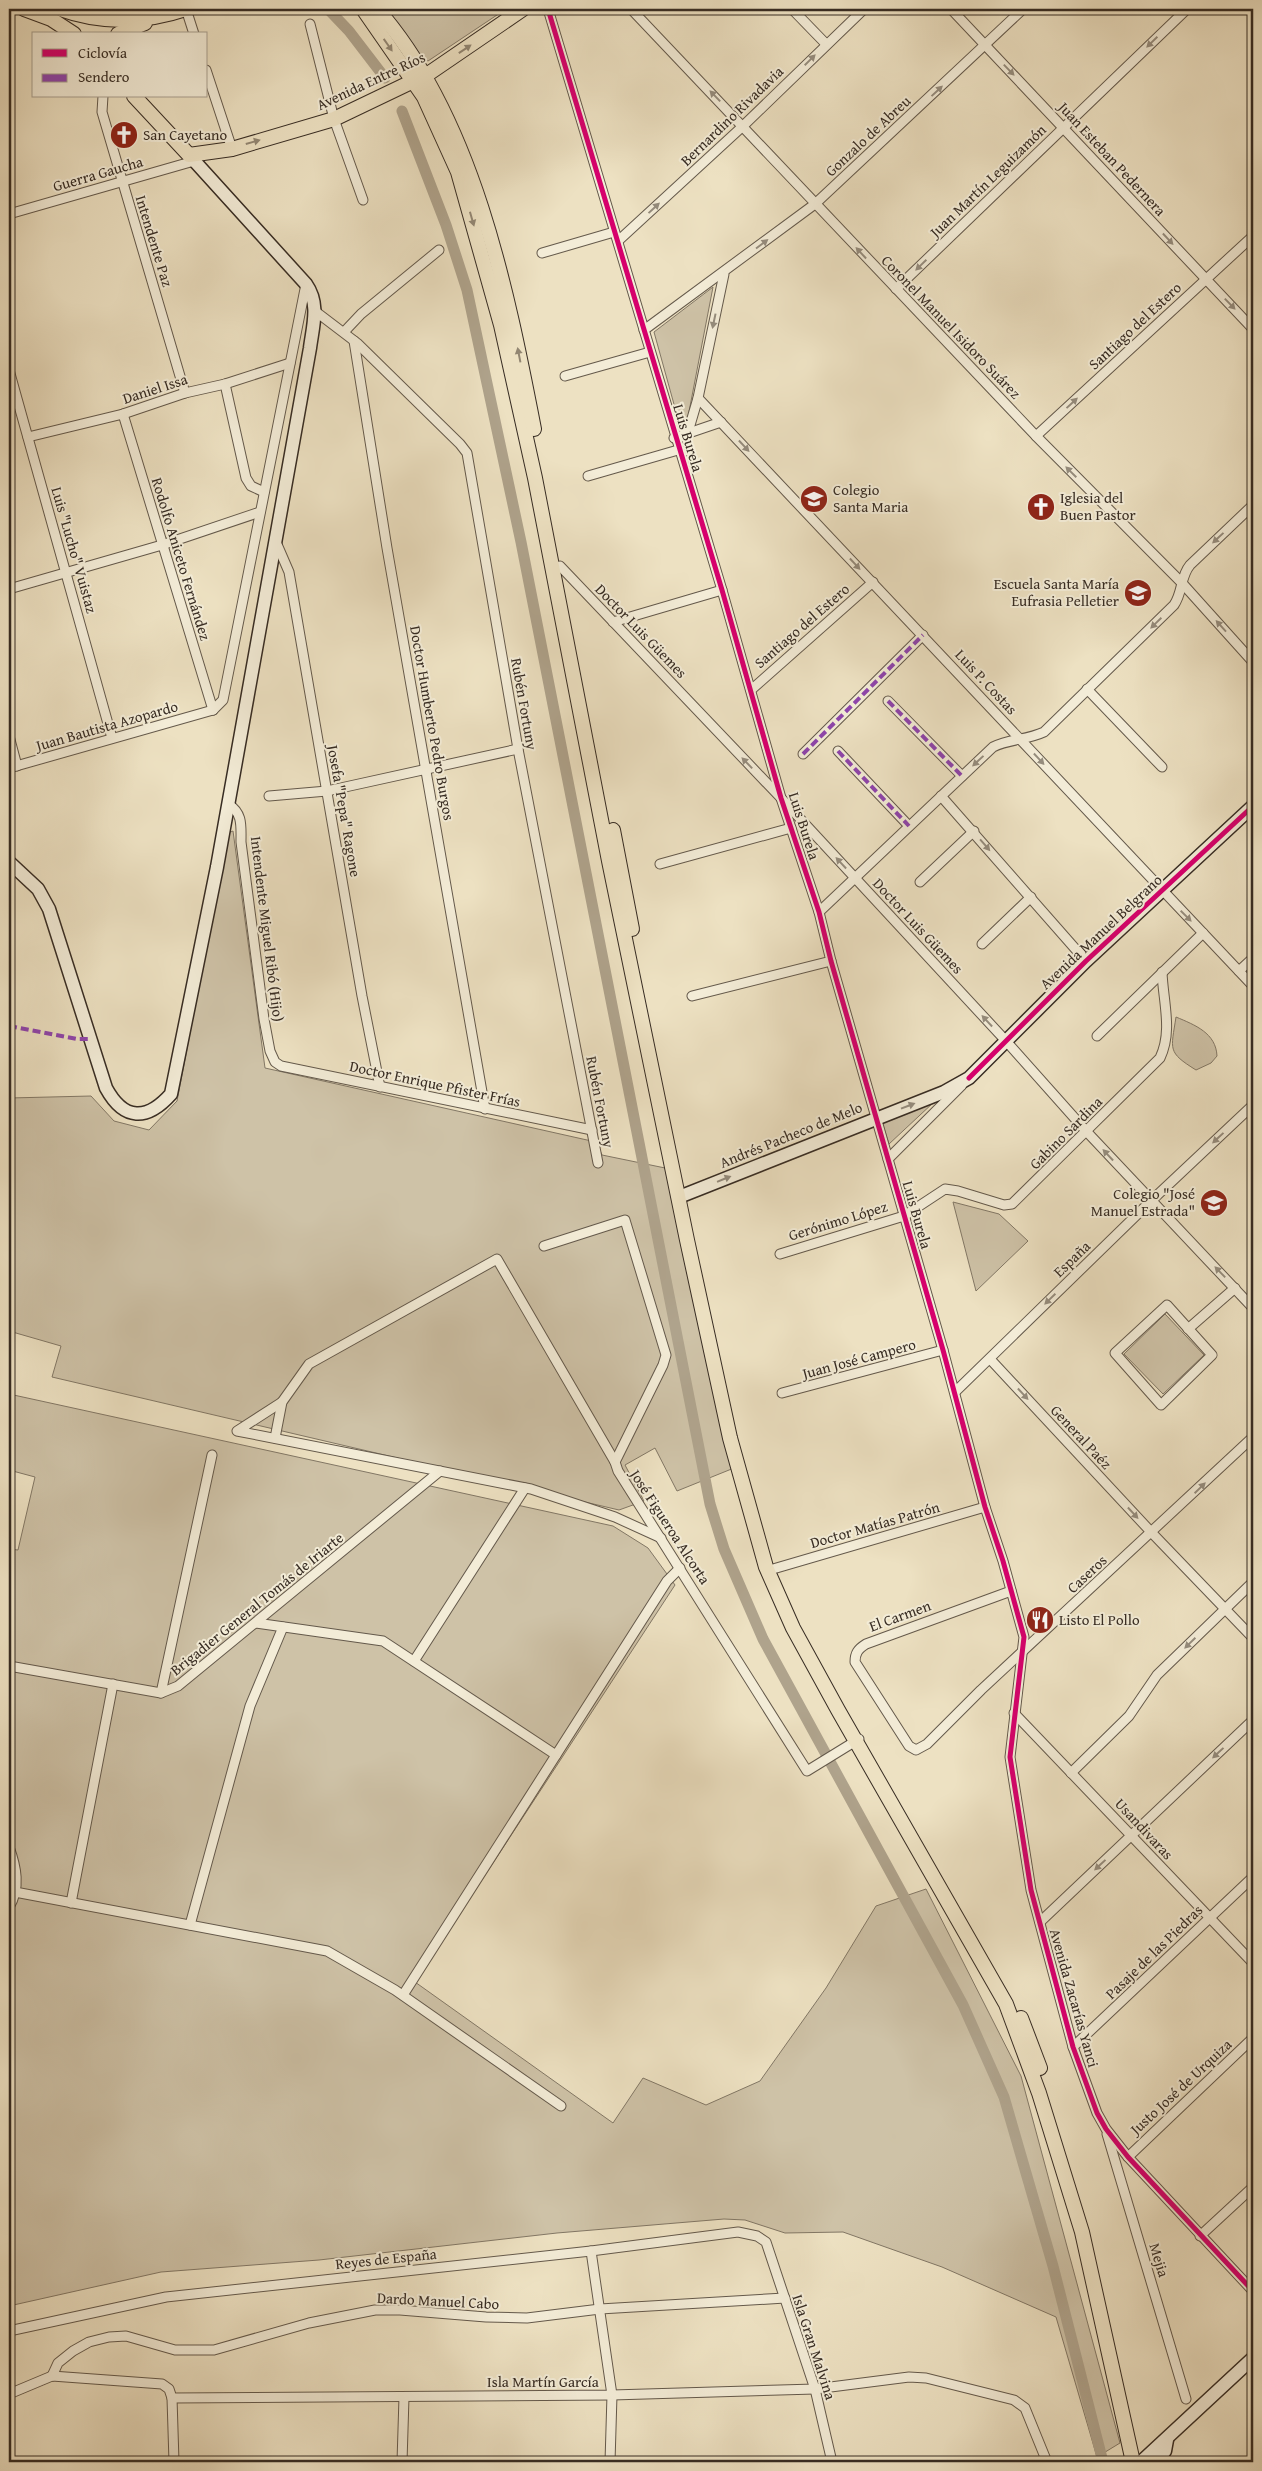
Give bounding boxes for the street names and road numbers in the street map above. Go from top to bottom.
street label: Avenida Entre Ríos [313,46,429,115]
street label: Bernardino Rivadavia [676,61,788,170]
street label: Gonzalo de Abreu [820,90,916,181]
street label: Juan Esteban Pedernera [1053,96,1171,220]
street label: Juan Martín Leguizamón [923,119,1051,243]
street label: Guerra Gaucha [50,151,145,196]
street label: Intendente Paz [131,193,178,290]
street label: Coronel Manuel Isidoro Suárez [877,250,1026,403]
street label: Santiago del Estero [1084,277,1186,374]
street label: Daniel Issa [120,368,190,409]
street label: Luis Burela [668,401,709,474]
street label: Rodolfo Aniceto Fernández [147,475,216,643]
street label: Luis "Lucho" Vuistaz [46,484,103,616]
street label: Santiago del Estero [750,578,854,673]
street label: Doctor Luis Güemes [591,579,692,683]
street label: Doctor Humberto Pedro Burgos [405,624,460,822]
street label: Luis P. Costas [951,644,1022,719]
street label: Rubén Fortuny [506,656,543,752]
street label: Juan Bautista Azopardo [32,695,181,756]
street label: Josefa "Pepa" Ragone [322,741,366,879]
street label: Luis Burela [784,789,825,862]
street label: Intendente Miguel Ribó (Hijo) [246,835,289,1023]
street label: Avenida Manuel Belgrano [1035,869,1167,994]
street label: Doctor Luis Güemes [868,873,968,978]
street label: Rubén Fortuny [581,1054,620,1150]
street label: Doctor Enrique Pfister Frías [348,1055,523,1112]
street label: Gabino Sardina [1024,1091,1107,1174]
street label: Andrés Pacheco de Melo [716,1096,866,1173]
street label: Luis Burela [898,1178,937,1251]
street label: Gerónimo López [786,1195,890,1246]
street label: España [1048,1236,1095,1282]
street label: Juan José Campero [798,1333,918,1384]
street label: General Paéz [1046,1400,1117,1474]
street label: José Figueroa Alcorta [624,1464,715,1588]
street label: Doctor Matías Patrón [808,1496,943,1553]
street label: Brigadier General Tomás de Iriarte [166,1527,348,1680]
street label: Caseros [1062,1550,1111,1598]
street label: El Carmen [866,1594,934,1636]
street label: Usandivaras [1110,1793,1178,1864]
street label: Pasaje de las Piedras [1100,1900,1207,2004]
street label: Avenida Zacarías Yanci [1045,1926,1104,2070]
street label: Justo José de Urquiza [1124,2034,1236,2141]
street label: Mejia [1144,2240,1175,2280]
street label: Reyes de España [334,2243,438,2274]
street label: Dardo Manuel Cabo [376,2287,500,2314]
street label: Isla Gran Malvina [788,2291,841,2402]
street label: Isla Martín García [487,2371,599,2392]

